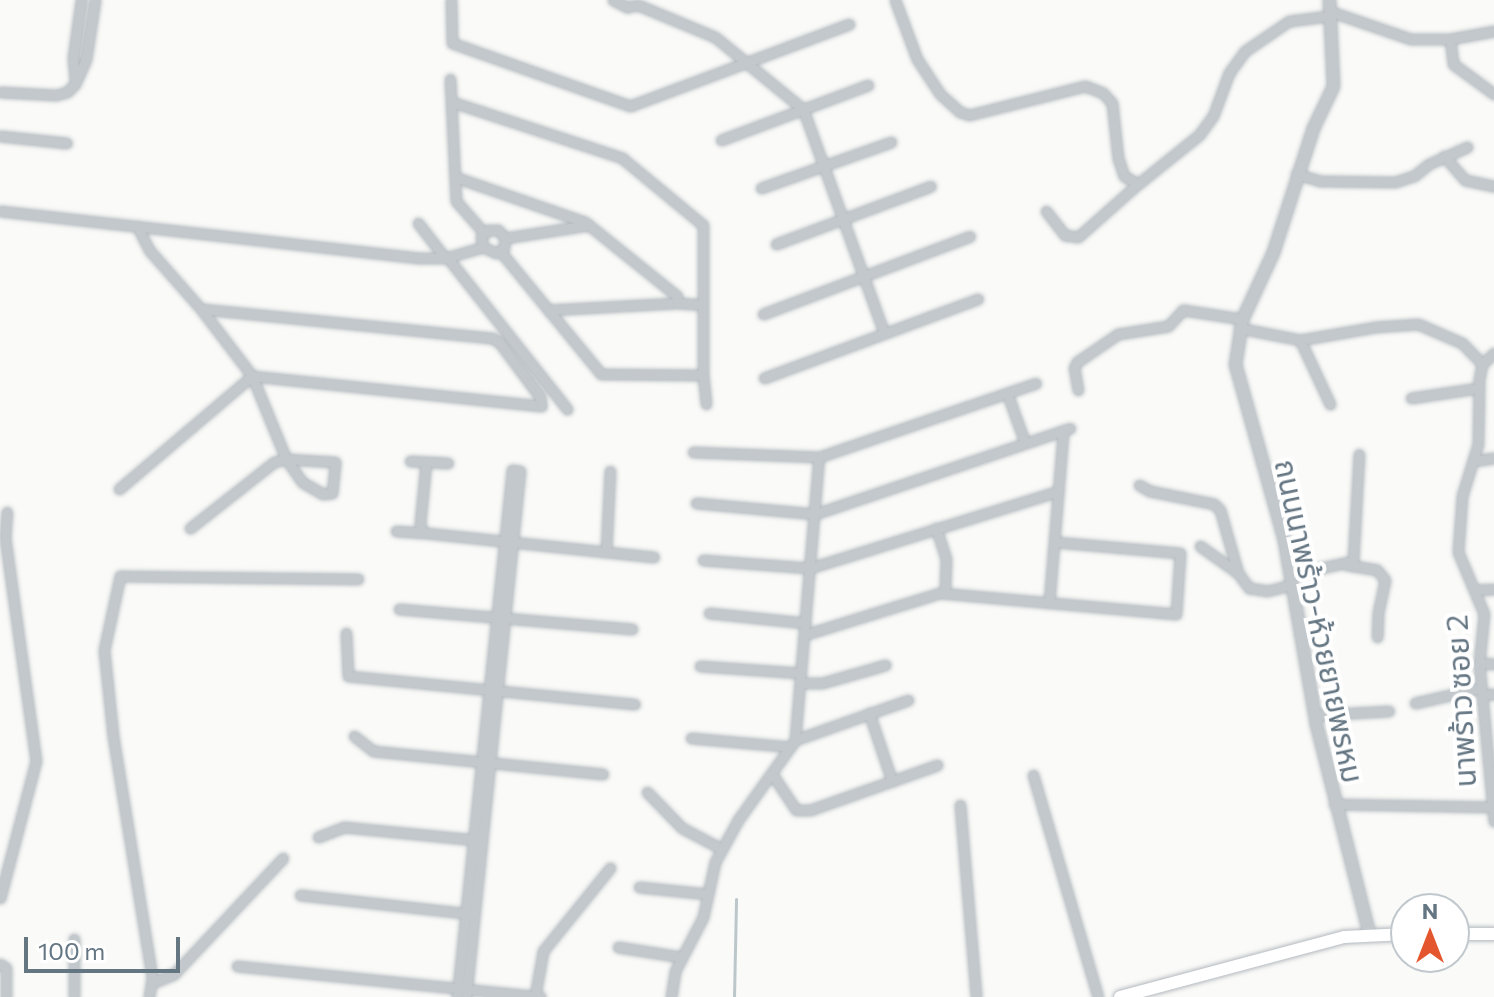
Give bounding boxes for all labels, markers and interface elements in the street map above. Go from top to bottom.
street label: ถนนนาพร้าว-ห้วยยายพรหม [1268,456,1372,786]
street label: นาพร้าว ซอย 2 [1438,614,1482,788]
north arrow [1390,893,1470,973]
text: N [1422,897,1438,924]
scale bar [28,921,184,971]
text: 100 m [38,936,105,965]

